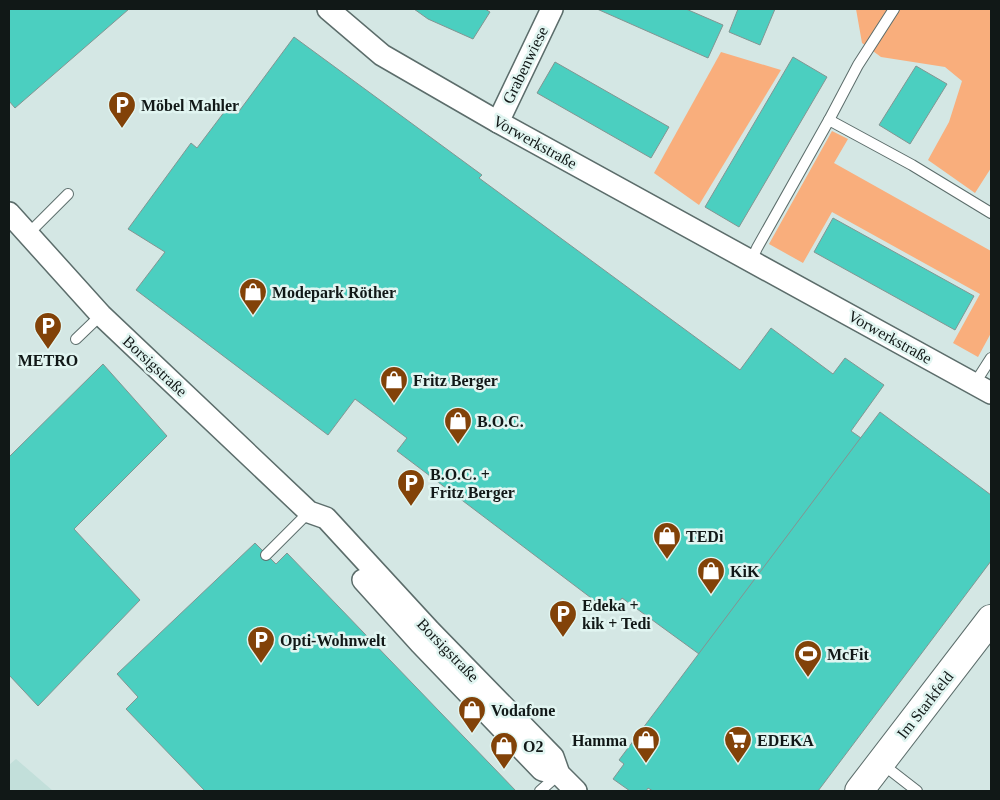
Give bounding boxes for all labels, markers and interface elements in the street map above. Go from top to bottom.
street label: Grabenwiese [499,24,551,106]
parking icon: Möbel Mahler [107,90,137,129]
place label: Möbel Mahler [141,97,239,114]
street label: Vorwerkstraße [490,112,580,172]
shop icon: Modepark Röther [238,277,268,316]
place label: Modepark Röther [272,284,396,302]
street label: Vorwerkstraße [845,307,935,367]
parking icon: METRO [33,311,63,350]
street label: Borsigstraße [119,332,190,401]
place label: METRO [18,352,78,369]
shop icon: Fritz Berger [379,365,409,404]
place label: Fritz Berger [413,372,498,390]
shop icon: B.O.C. [443,406,473,445]
place label: B.O.C. [477,413,524,430]
place label: B.O.C. + Fritz Berger [430,466,515,502]
parking icon: B.O.C. + Fritz Berger [396,468,426,507]
shop icon: TEDi [652,521,682,560]
place label: TEDi [686,528,724,545]
shop icon: KiK [696,556,726,595]
place label: KiK [730,563,760,580]
place label: Edeka + kik + Tedi [582,597,651,632]
parking icon: Edeka + kik + Tedi [548,599,578,638]
street label: Borsigstraße [413,615,482,686]
parking icon: Opti-Wohnwelt [246,625,276,664]
place label: Opti-Wohnwelt [280,632,386,650]
sports icon: McFit [793,639,823,678]
place label: McFit [827,646,869,663]
street label: Im Starkfeld [894,668,956,742]
shop icon: Vodafone [457,695,487,734]
place label: Vodafone [491,702,555,719]
shop icon: Hamma [631,725,661,764]
supermarket icon: EDEKA [723,725,753,764]
shop icon: O2 [489,731,519,770]
place label: Hamma [572,732,627,749]
place label: EDEKA [757,732,814,749]
place label: O2 [523,738,543,755]

